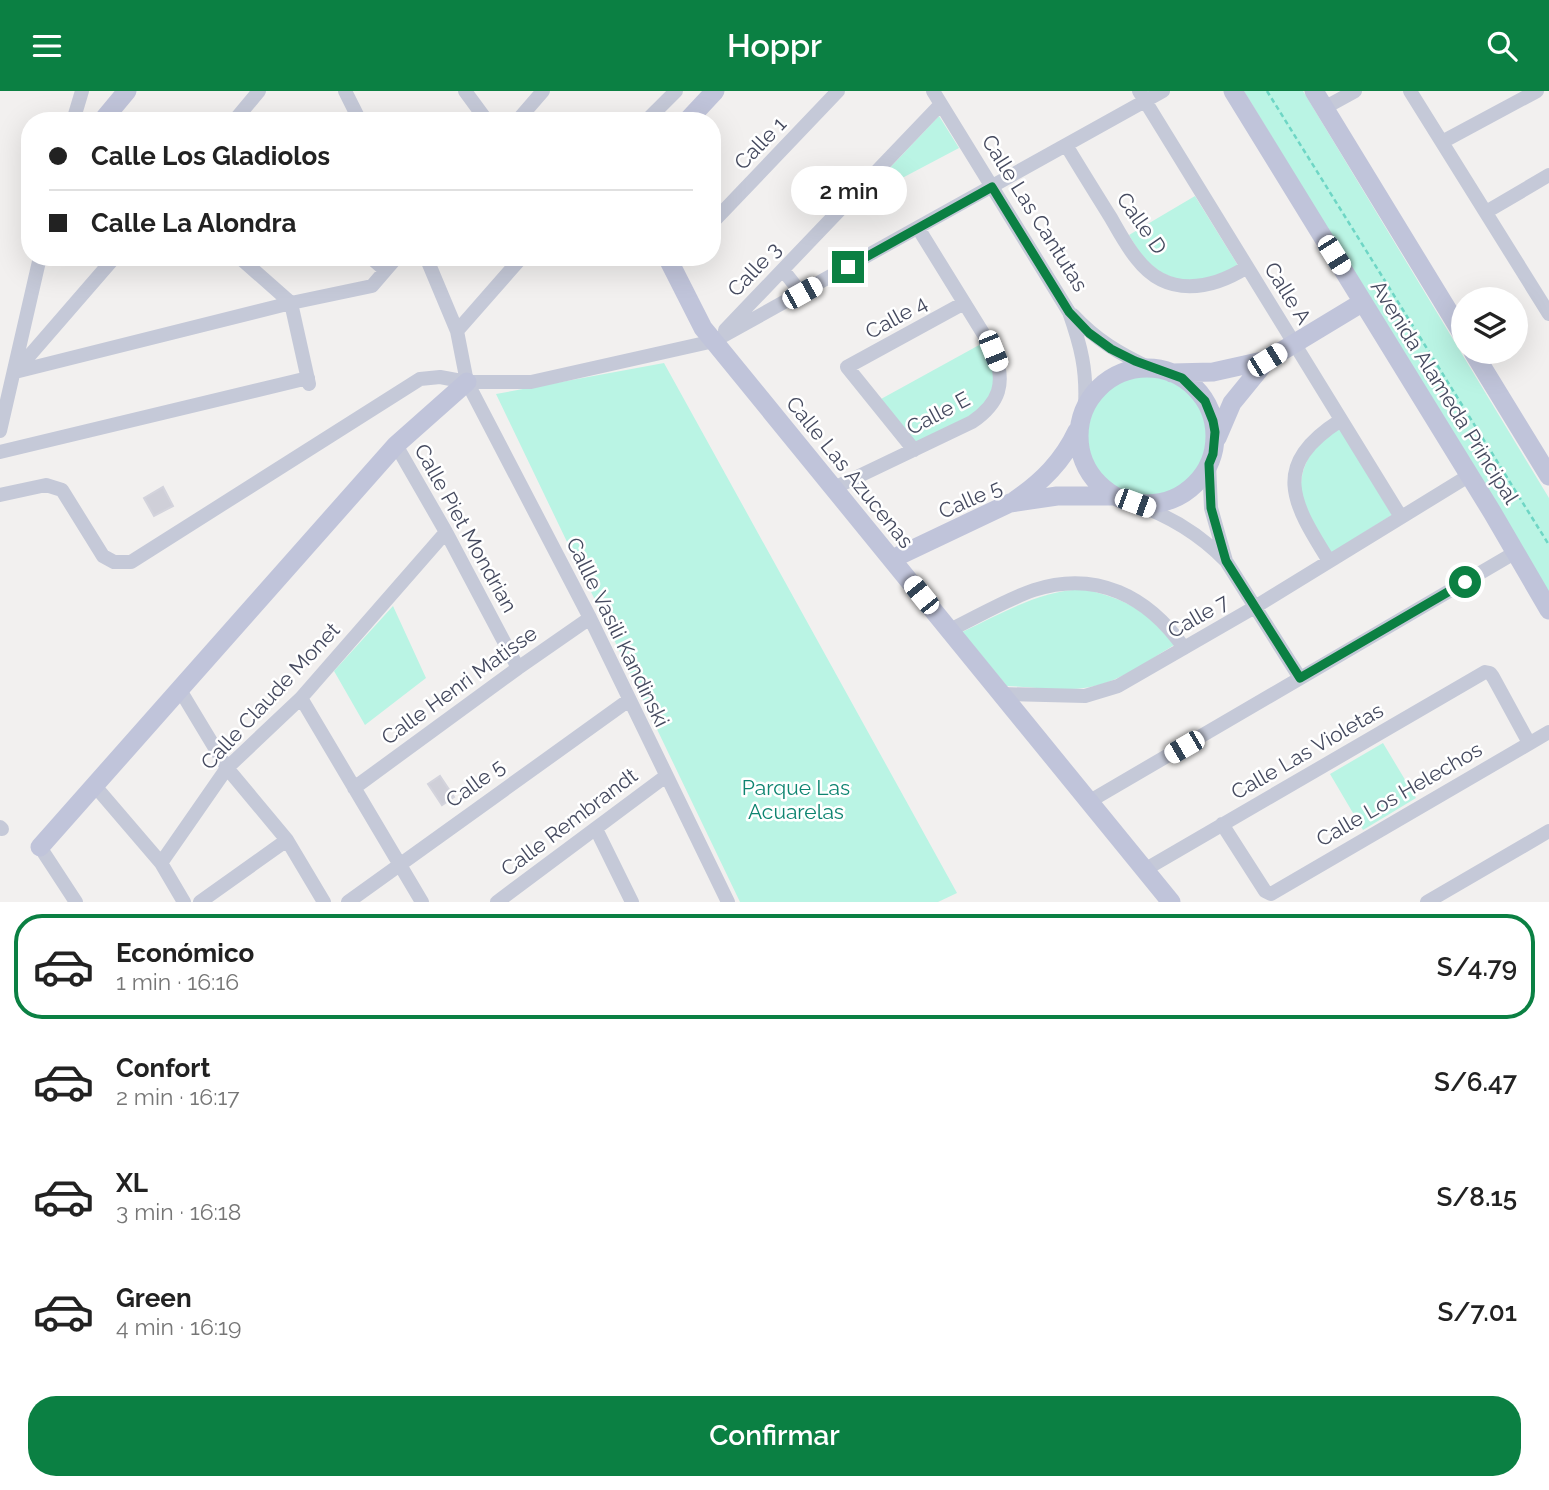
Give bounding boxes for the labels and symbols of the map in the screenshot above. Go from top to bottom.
street label: Calle 1 [729,111,791,175]
street label: Calle Las Cantutas [977,130,1093,296]
callout: 2 min [790,165,906,215]
street label: Calle D [1112,187,1172,259]
car [1314,232,1355,278]
street label: Calle 3 [722,237,786,301]
route end [832,251,864,283]
street label: Calle A [1259,257,1317,329]
car [779,274,826,312]
street label: Avenida Alameda Principal [1366,276,1524,509]
street label: Calle 4 [861,290,931,344]
car [976,328,1011,374]
car [1244,340,1291,380]
street label: Calle E [902,386,974,440]
street label: Calle Las Azucenas [781,391,919,553]
street label: Calle Piet Mondrian [409,439,523,617]
street label: Calle 5 [935,474,1005,524]
car [1112,486,1159,520]
street label: Callle Vasili Kandinski [561,533,675,731]
route start [1449,566,1481,598]
car [900,572,943,618]
street label: Calle 7 [1163,588,1234,643]
street label: Calle Claude Monet [195,617,345,775]
street label: Calle Henri Matisse [376,620,542,750]
street label: Calle Las Violetas [1227,697,1387,805]
car [1161,727,1208,767]
street label: Calle Los Helechos [1312,736,1486,852]
street label: Calle 5 [441,753,509,813]
street label: Calle Rembrandt [496,763,642,881]
park label: Parque Las Acuarelas [742,775,850,824]

